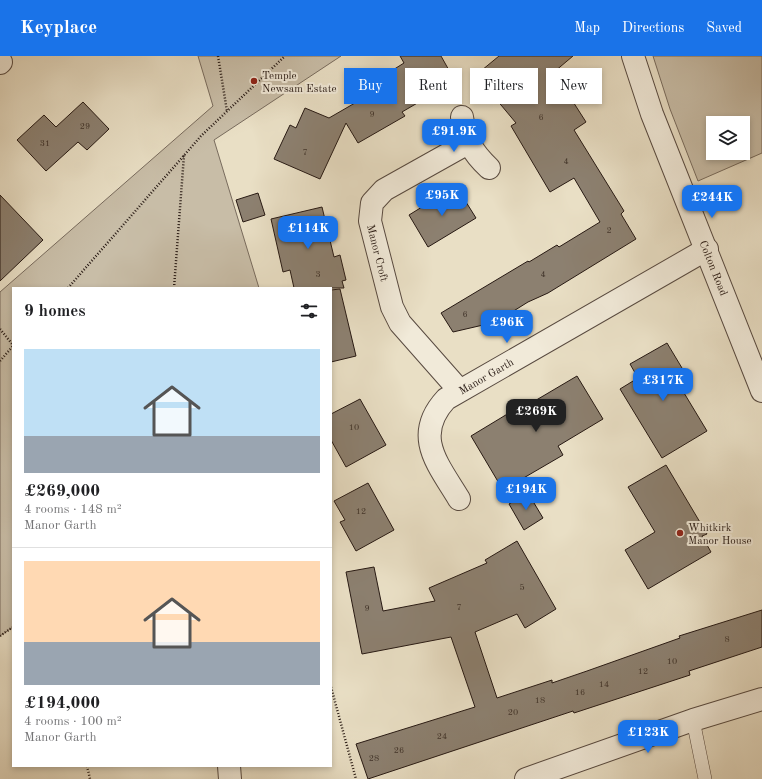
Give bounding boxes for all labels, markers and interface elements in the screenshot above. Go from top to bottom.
text: Keyplace [20,19,97,38]
text: Map [574,21,600,35]
text: Directions [622,21,684,35]
text: Saved [706,21,742,35]
chip: Buy [344,68,397,104]
chip: Rent [405,68,462,104]
chip: Filters [470,68,538,104]
chip: New [546,68,602,104]
place label: Temple Newsam Estate [262,71,337,95]
marker: Temple Newsam Estate [249,76,259,86]
house number: 9 [369,110,375,119]
house number: 6 [538,113,544,122]
map controls [706,116,750,160]
button: layers [706,116,750,160]
pin: £91.9K [421,119,487,153]
house number: 29 [80,122,90,131]
text: £91.9K [431,125,477,138]
house number: 31 [40,139,50,148]
house number: 7 [302,148,308,157]
house number: 4 [563,157,569,166]
pin: £95K [418,183,466,217]
pin: £244K [684,185,740,219]
text: £95K [425,189,459,202]
text: £244K [691,191,733,204]
pin: £114K [280,216,336,250]
text: £114K [287,222,329,235]
street label: Manor Croft [364,224,389,283]
house number: 2 [606,226,612,235]
street label: Colton Road [697,239,729,298]
house number: 3 [315,270,321,279]
house number: 4 [540,270,546,279]
icon: filters [298,300,320,322]
text: 9 homes [24,303,86,320]
house number: 6 [462,310,468,319]
pin: £96K [483,310,531,344]
text: £96K [490,316,524,329]
street label: Manor Garth [457,357,516,397]
pin: £317K [635,368,691,402]
text: £317K [642,374,684,387]
icon: home [136,375,208,447]
pin: £269K [508,399,564,433]
text: £269K [515,405,557,418]
house number: 10 [349,423,359,432]
pin: £194K [498,477,554,511]
text: £269,000 [24,483,100,500]
text: £194K [505,483,547,496]
text: 4 rooms · 148 m² [24,503,122,516]
house number: 12 [356,507,366,516]
text: Manor Garth [24,519,97,532]
place label: Whitkirk Manor House [688,523,751,547]
marker: Whitkirk Manor House [675,528,685,538]
house number: 5 [519,583,525,592]
icon: home [136,587,208,659]
house number: 7 [456,603,462,612]
house number: 9 [364,604,370,613]
house number: 8 [724,635,730,644]
house number: 10 [667,657,677,666]
house number: 12 [638,667,648,676]
house number: 14 [599,680,609,689]
house number: 16 [575,688,585,697]
text: £194,000 [24,695,100,712]
house number: 18 [535,696,545,705]
house number: 20 [508,708,518,717]
text: 4 rooms · 100 m² [24,715,122,728]
pin: £123K [620,720,676,754]
text: £123K [627,726,669,739]
text: Manor Garth [24,731,97,744]
house number: 24 [437,732,447,741]
house number: 26 [394,746,404,755]
house number: 28 [369,754,379,763]

